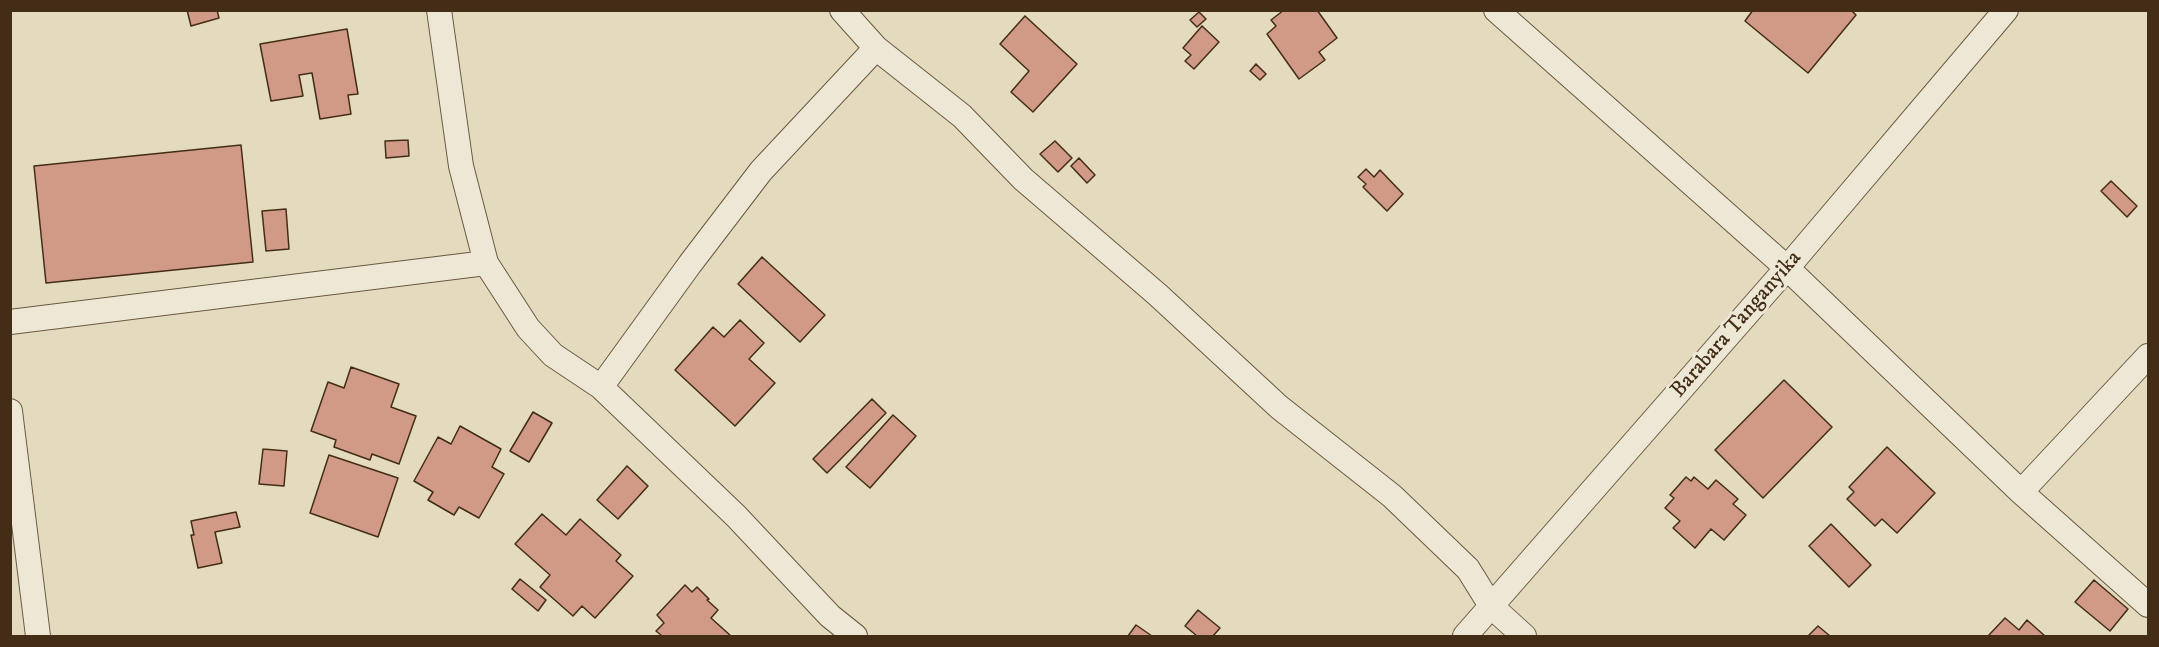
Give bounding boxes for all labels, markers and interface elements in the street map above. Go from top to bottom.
street label: Barabara Tanganyika [1666,246,1808,404]

